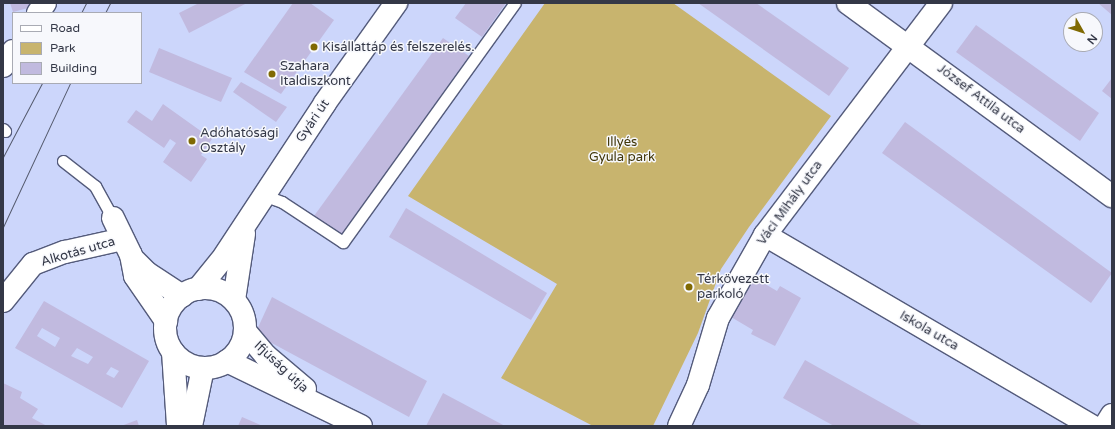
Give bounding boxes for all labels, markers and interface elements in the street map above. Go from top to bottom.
legend [12,12,142,84]
north arrow [1063,12,1103,52]
text: Road [50,21,80,35]
text: N [1084,32,1100,47]
place label: Kisállattáp és felszerelés. [322,39,475,55]
text: Park [50,41,76,55]
marker: Kisállattáp és felszerelés. [309,42,319,52]
place label: Szahara Italdiszkont [280,59,351,90]
text: Building [50,61,97,75]
street label: József Attila utca [934,61,1028,137]
marker: Szahara Italdiszkont [267,69,277,79]
street label: Gyári út [293,97,333,145]
place label: Adóhatósági Osztály [200,126,278,157]
park label: Illyés Gyula park [589,135,655,166]
marker: Adóhatósági Osztály [187,136,197,146]
street label: Váci Mihály utca [754,158,826,248]
street label: Alkotás utca [39,234,117,270]
place label: Térkövezett parkoló [697,272,769,303]
marker: Térkövezett parkoló [684,282,694,292]
street label: Iskola utca [897,308,961,354]
street label: Ifjúság útja [251,338,311,396]

